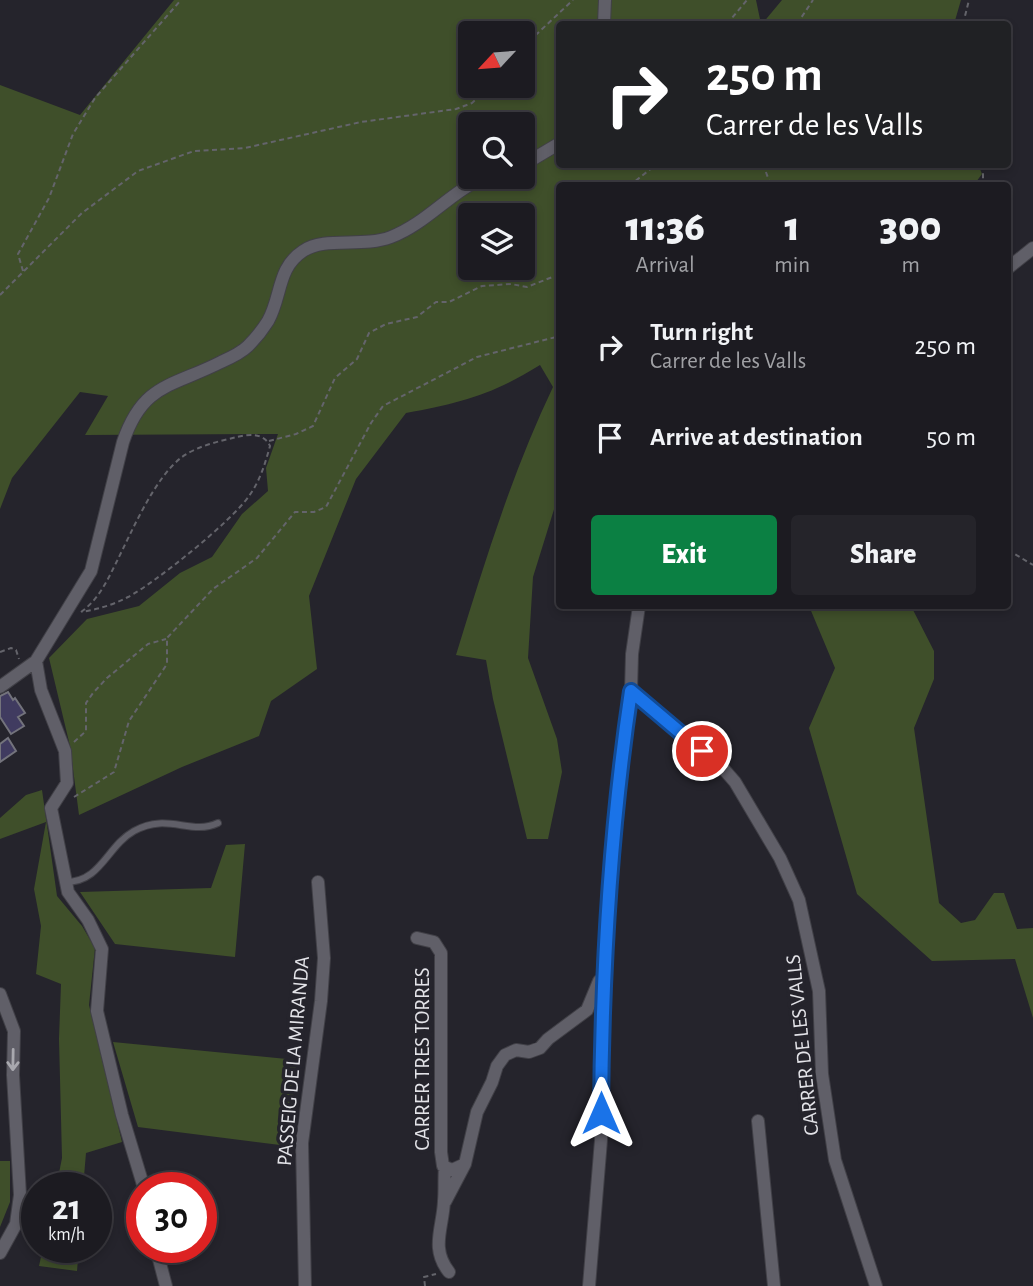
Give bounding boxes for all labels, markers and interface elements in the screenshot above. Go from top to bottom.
north arrow [458,21,536,98]
map controls [458,21,535,280]
icon: right [591,49,682,140]
text: 250 m [706,51,823,100]
text: Carrer de les Valls [706,109,923,141]
button: search [458,112,535,189]
button: layers [458,203,535,280]
text: 11:36 [625,206,705,248]
text: 1 [785,206,800,248]
text: 300 [880,206,942,248]
text: Arrival [636,254,695,277]
text: min [774,254,810,277]
text: m [901,254,920,277]
text: Turn right [650,319,753,345]
icon: right [591,328,629,366]
text: 250 m [914,333,976,359]
text: Carrer de les Valls [650,350,806,373]
icon: arrive [591,419,629,457]
text: Arrive at destination [650,424,863,450]
text: 50 m [926,424,976,450]
button: Exit [591,515,777,595]
button: Share [791,515,976,595]
pin [672,721,732,781]
icon: arrive [683,732,721,770]
street label: CARRER DE LES VALLS [783,953,822,1137]
street label: PASSEIG DE LA MIRANDA [274,955,313,1167]
street label: CARRER TRES TORRES [412,967,433,1151]
one-way arrow [6,1048,20,1071]
position arrow [564,1076,638,1150]
speed limit sign: 30 [126,1172,217,1263]
text: 21 [52,1191,81,1226]
text: km/h [48,1226,85,1244]

